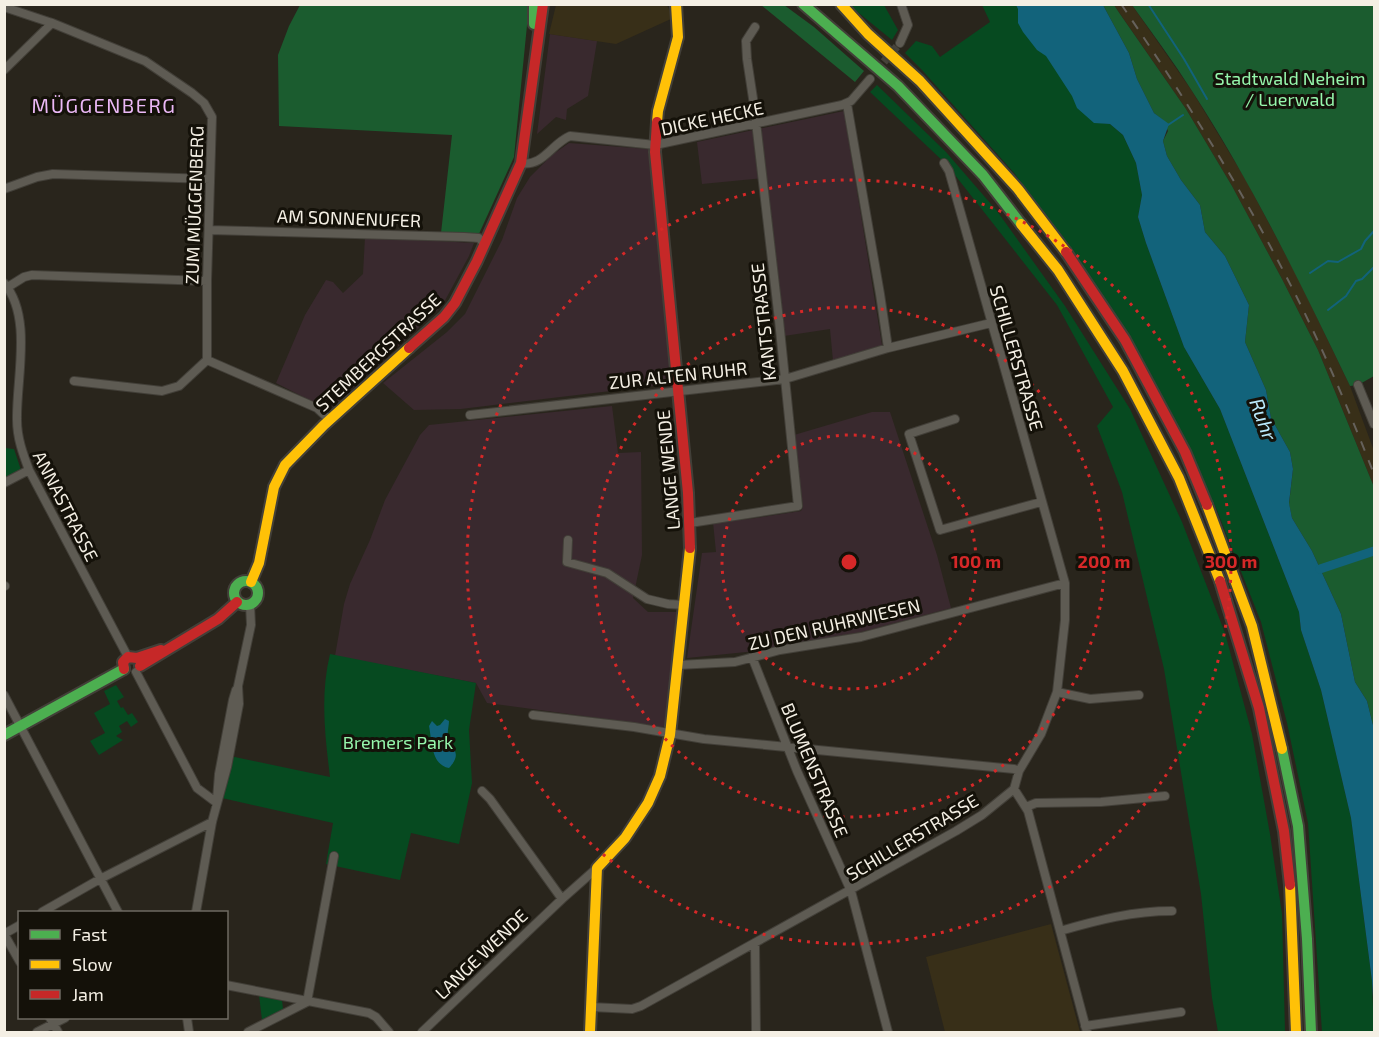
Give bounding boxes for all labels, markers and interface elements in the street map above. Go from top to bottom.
park label: Stadtwald Neheim / Luerwald [1215,67,1365,110]
district label: MÜGGENBERG [32,93,176,117]
street label: DICKE HECKE [659,96,765,140]
street label: ZUM MÜGGENBERG [180,125,208,285]
street label: AM SONNENUFER [277,204,421,232]
street label: KANTSTRASSE [746,262,780,382]
street label: SCHILLERSTRASSE [986,283,1048,433]
street label: STEMBERGSTRASSE [311,288,445,416]
street label: ZUR ALTEN RUHR [608,357,748,393]
water label: Ruhr [1245,395,1283,444]
street label: LANGE WENDE [652,409,684,531]
street label: ANNASTRASSE [29,447,103,565]
text: 100 m [951,550,1001,572]
text: 200 m [1078,550,1130,572]
text: 300 m [1205,550,1257,572]
centre of rings [839,552,859,572]
street label: ZU DEN RUHRWIESEN [746,593,922,655]
street label: BLUMENSTRASSE [777,700,853,840]
park label: Bremers Park [343,731,453,753]
street label: SCHILLERSTRASSE [842,789,982,885]
street label: LANGE WENDE [430,904,532,1004]
legend [18,911,228,1019]
text: Fast [72,923,107,945]
text: Slow [72,953,113,975]
text: Jam [72,983,104,1005]

